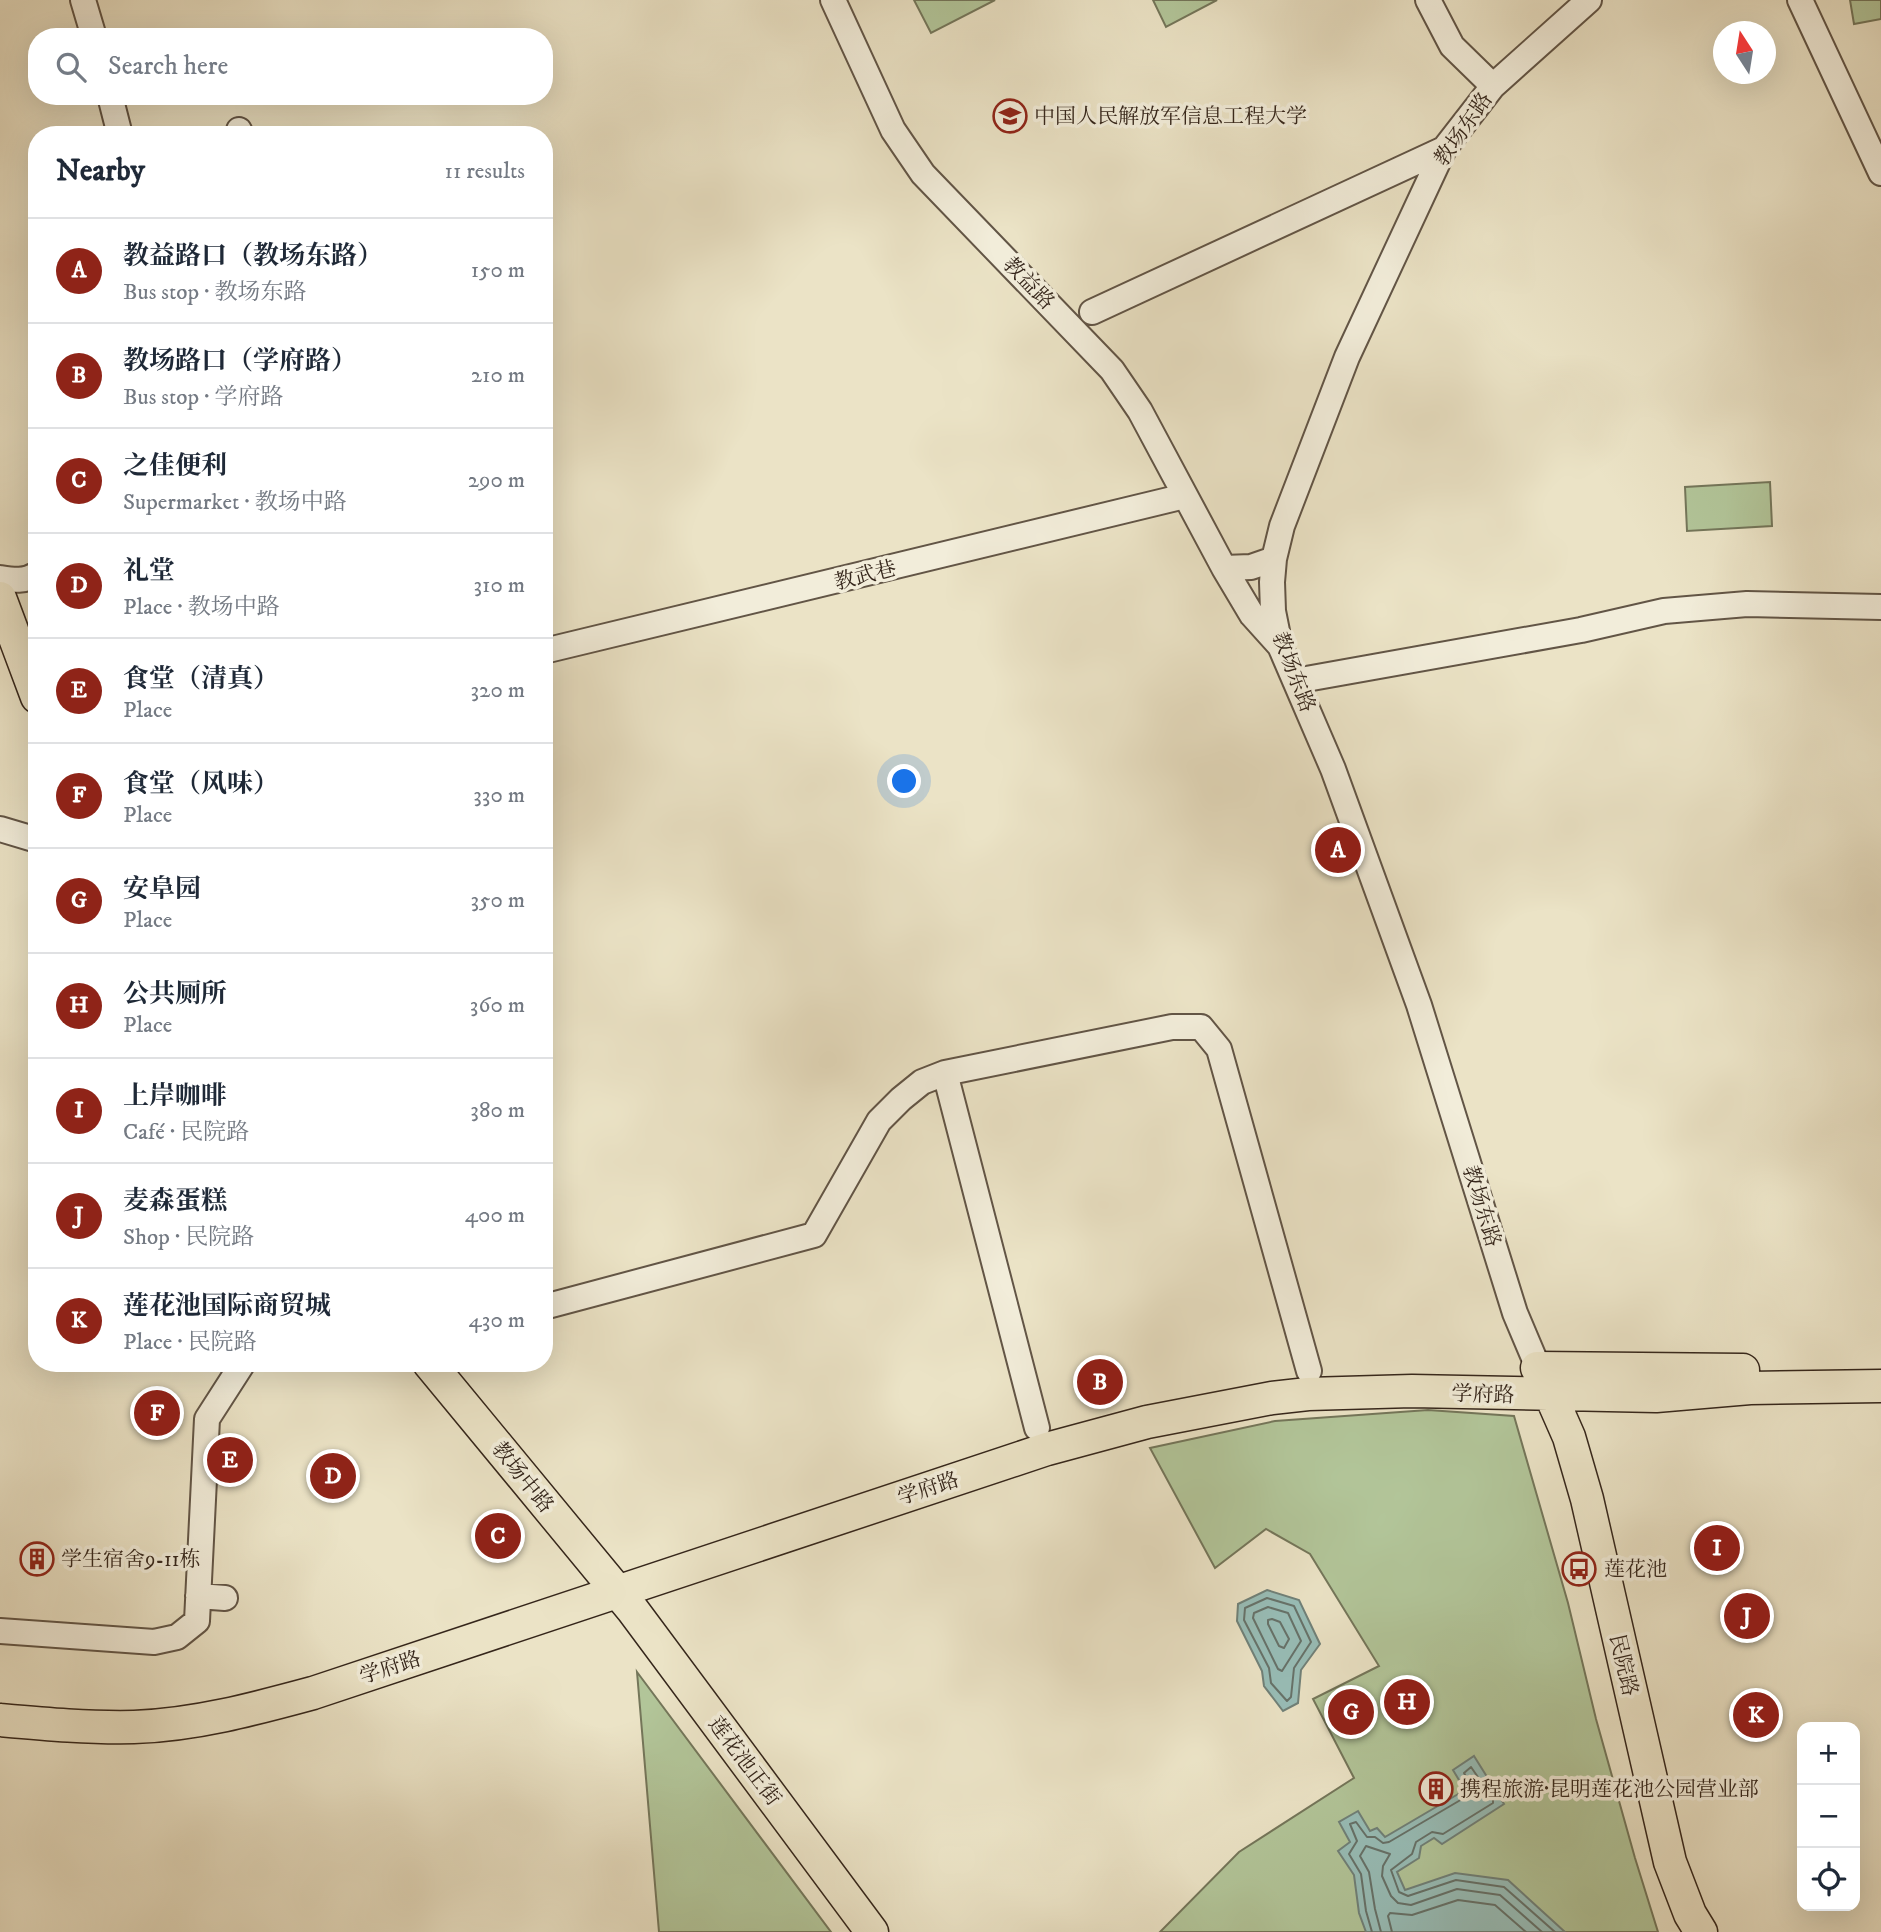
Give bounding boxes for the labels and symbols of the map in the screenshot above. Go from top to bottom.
north arrow [1713,21,1776,84]
street label: 教场东路 [1429,88,1499,171]
school or university icon: 中国人民解放军信息工程大学 [991,97,1029,135]
place label: 中国人民解放军信息工程大学 [1034,104,1307,130]
street label: 教益路 [997,252,1060,315]
street label: 教武巷 [832,556,899,596]
street label: 教场东路 [1266,628,1320,716]
your location [887,764,921,798]
pin: A [1315,824,1361,876]
street label: 教场东路 [1456,1162,1506,1250]
pin: B [1077,1356,1123,1408]
street label: 学府路 [1451,1381,1515,1409]
pin: F [134,1387,180,1439]
pin: E [207,1434,253,1486]
street label: 教场中路 [486,1437,559,1518]
pin: D [310,1450,356,1502]
street label: 学府路 [894,1467,962,1511]
pin: C [475,1510,521,1562]
pin: I [1694,1522,1740,1574]
building icon: 学生宿舍9-11栋 [18,1540,56,1578]
place label: 学生宿舍9-11栋 [61,1547,200,1573]
bus stop icon: 莲花池 [1560,1550,1598,1588]
place label: 莲花池 [1604,1557,1667,1583]
pin: J [1724,1590,1770,1642]
street label: 民院路 [1603,1632,1643,1699]
street label: 学府路 [356,1646,424,1690]
pin: H [1384,1676,1430,1728]
pin: G [1328,1686,1374,1738]
pin: K [1733,1689,1779,1741]
street label: 莲花池正街 [702,1712,786,1811]
building icon: 携程旅游·昆明莲花池公园营业部 [1417,1770,1455,1808]
place label: 携程旅游·昆明莲花池公园营业部 [1460,1777,1759,1803]

